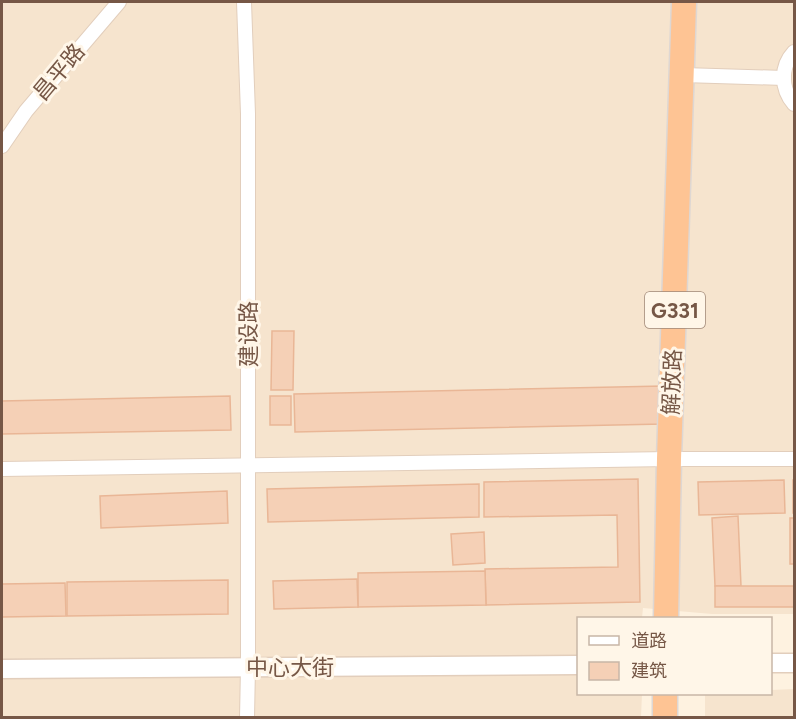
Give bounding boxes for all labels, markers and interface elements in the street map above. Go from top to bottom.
street label: 昌平路 [27,38,91,106]
road number: G331 [645,292,705,328]
street label: 建设路 [235,301,262,367]
street label: 解放路 [657,349,687,415]
legend [577,617,772,695]
text: 道路 [631,630,667,652]
street label: 中心大街 [246,654,334,681]
text: 建筑 [631,660,667,682]

